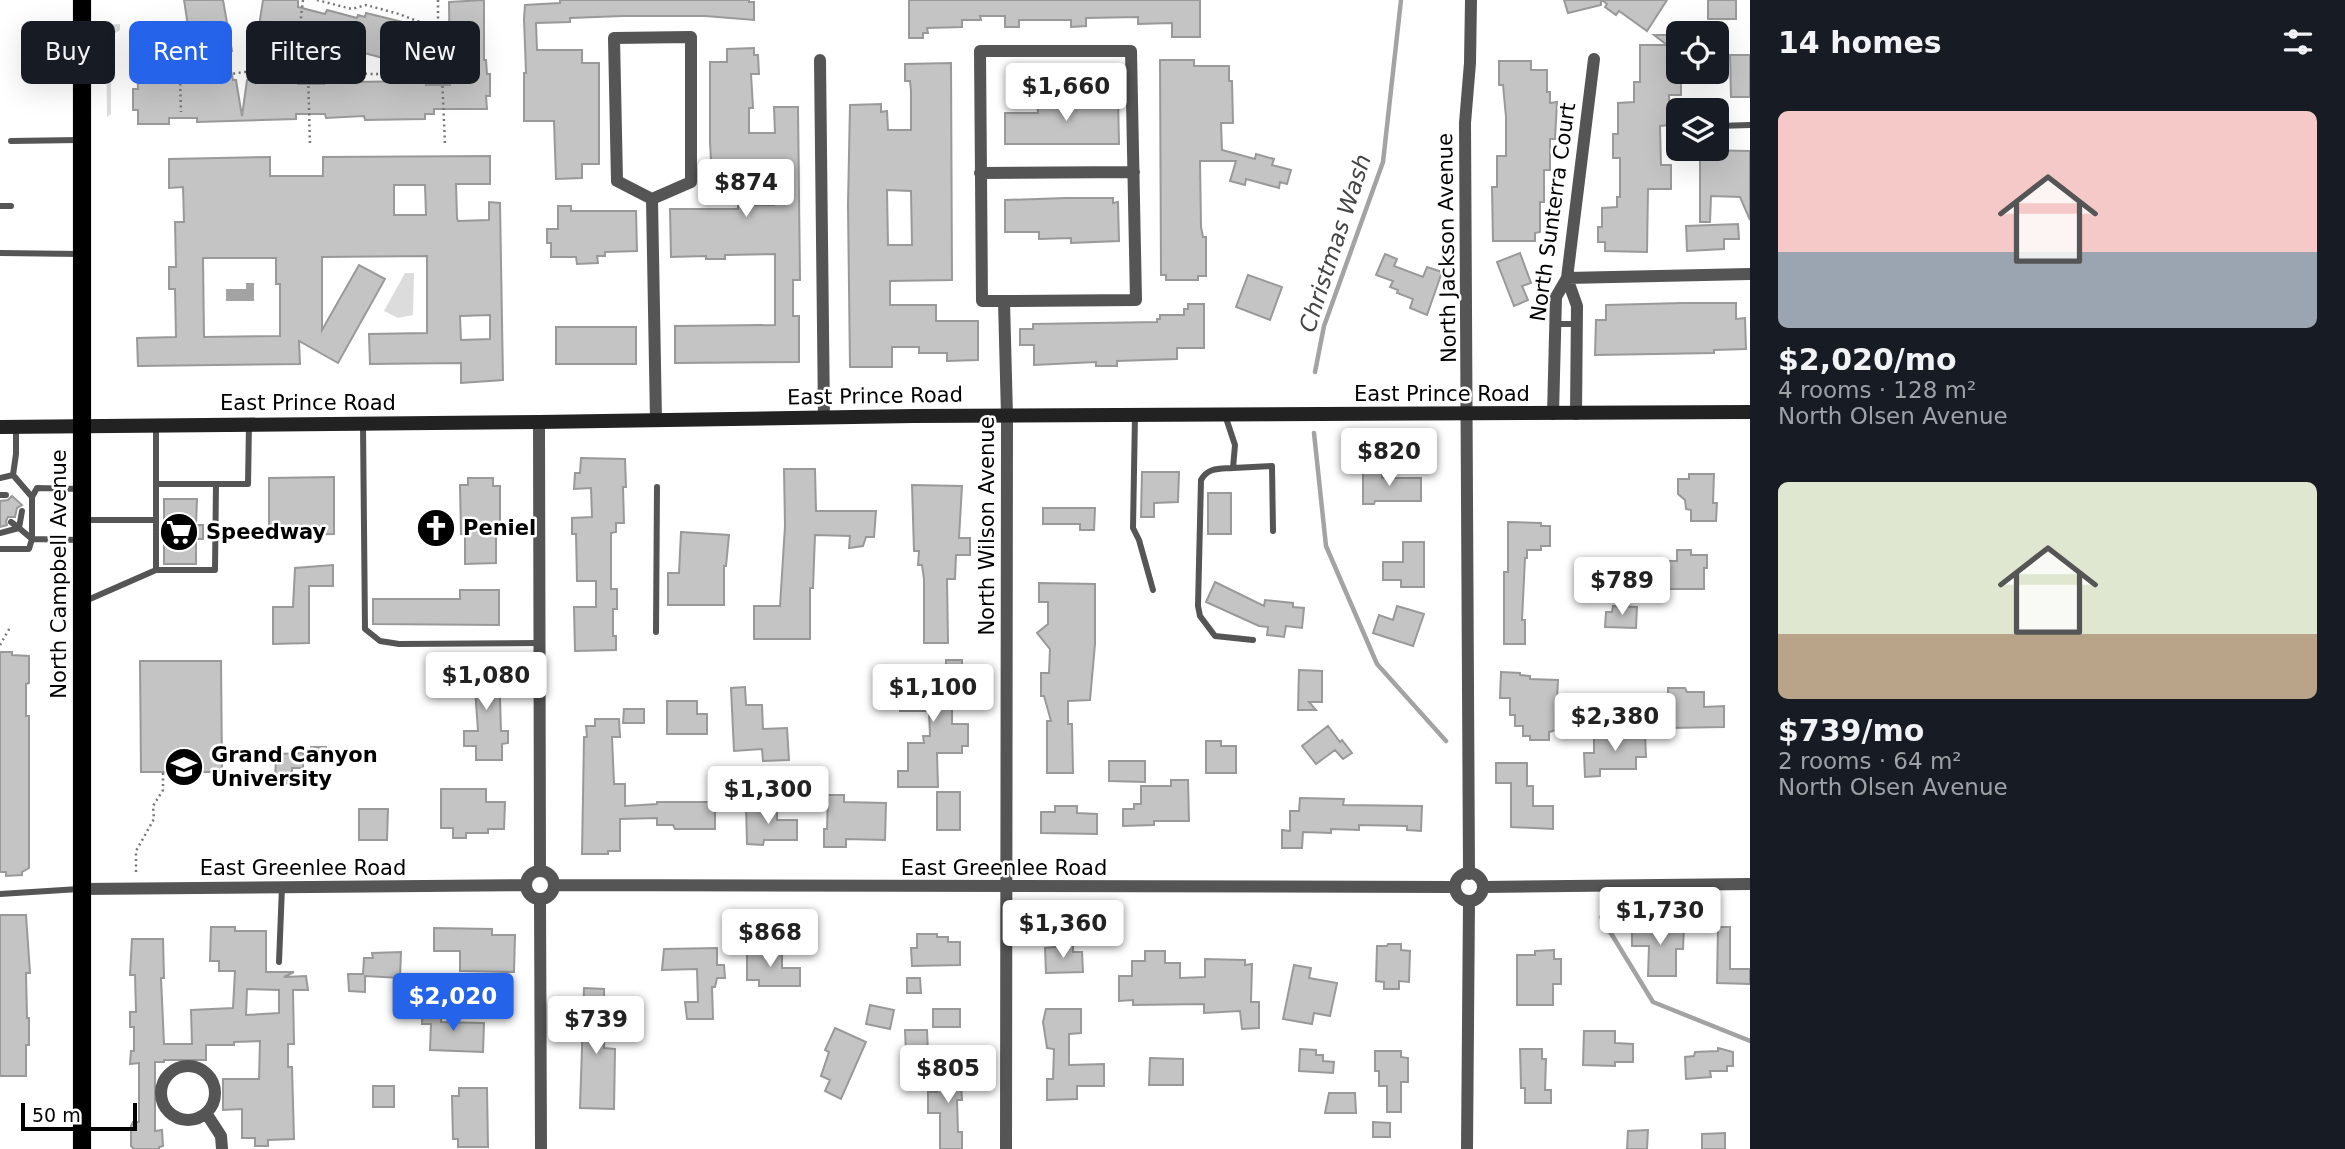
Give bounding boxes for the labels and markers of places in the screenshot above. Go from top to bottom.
pin: $1,660 [1009,64,1123,123]
pin: $874 [705,160,787,219]
pin: $820 [1348,428,1430,488]
church icon: Peniel [415,507,457,549]
supermarket icon: Speedway [158,511,200,553]
place label: Peniel [463,516,536,540]
place label: Speedway [206,520,327,544]
pin: $789 [1581,558,1663,617]
pin: $1,080 [429,652,543,712]
pin: $1,100 [876,664,990,724]
pin: $2,380 [1558,694,1672,753]
place label: Grand Canyon University [211,743,378,791]
school or university icon: Grand Canyon University [163,746,205,788]
pin: $1,300 [711,766,825,826]
pin: $1,730 [1603,888,1717,947]
pin: $1,360 [1006,900,1120,960]
pin: $868 [729,909,811,969]
pin: $2,020 [396,974,510,1033]
pin: $739 [555,996,637,1056]
pin: $805 [907,1046,989,1105]

